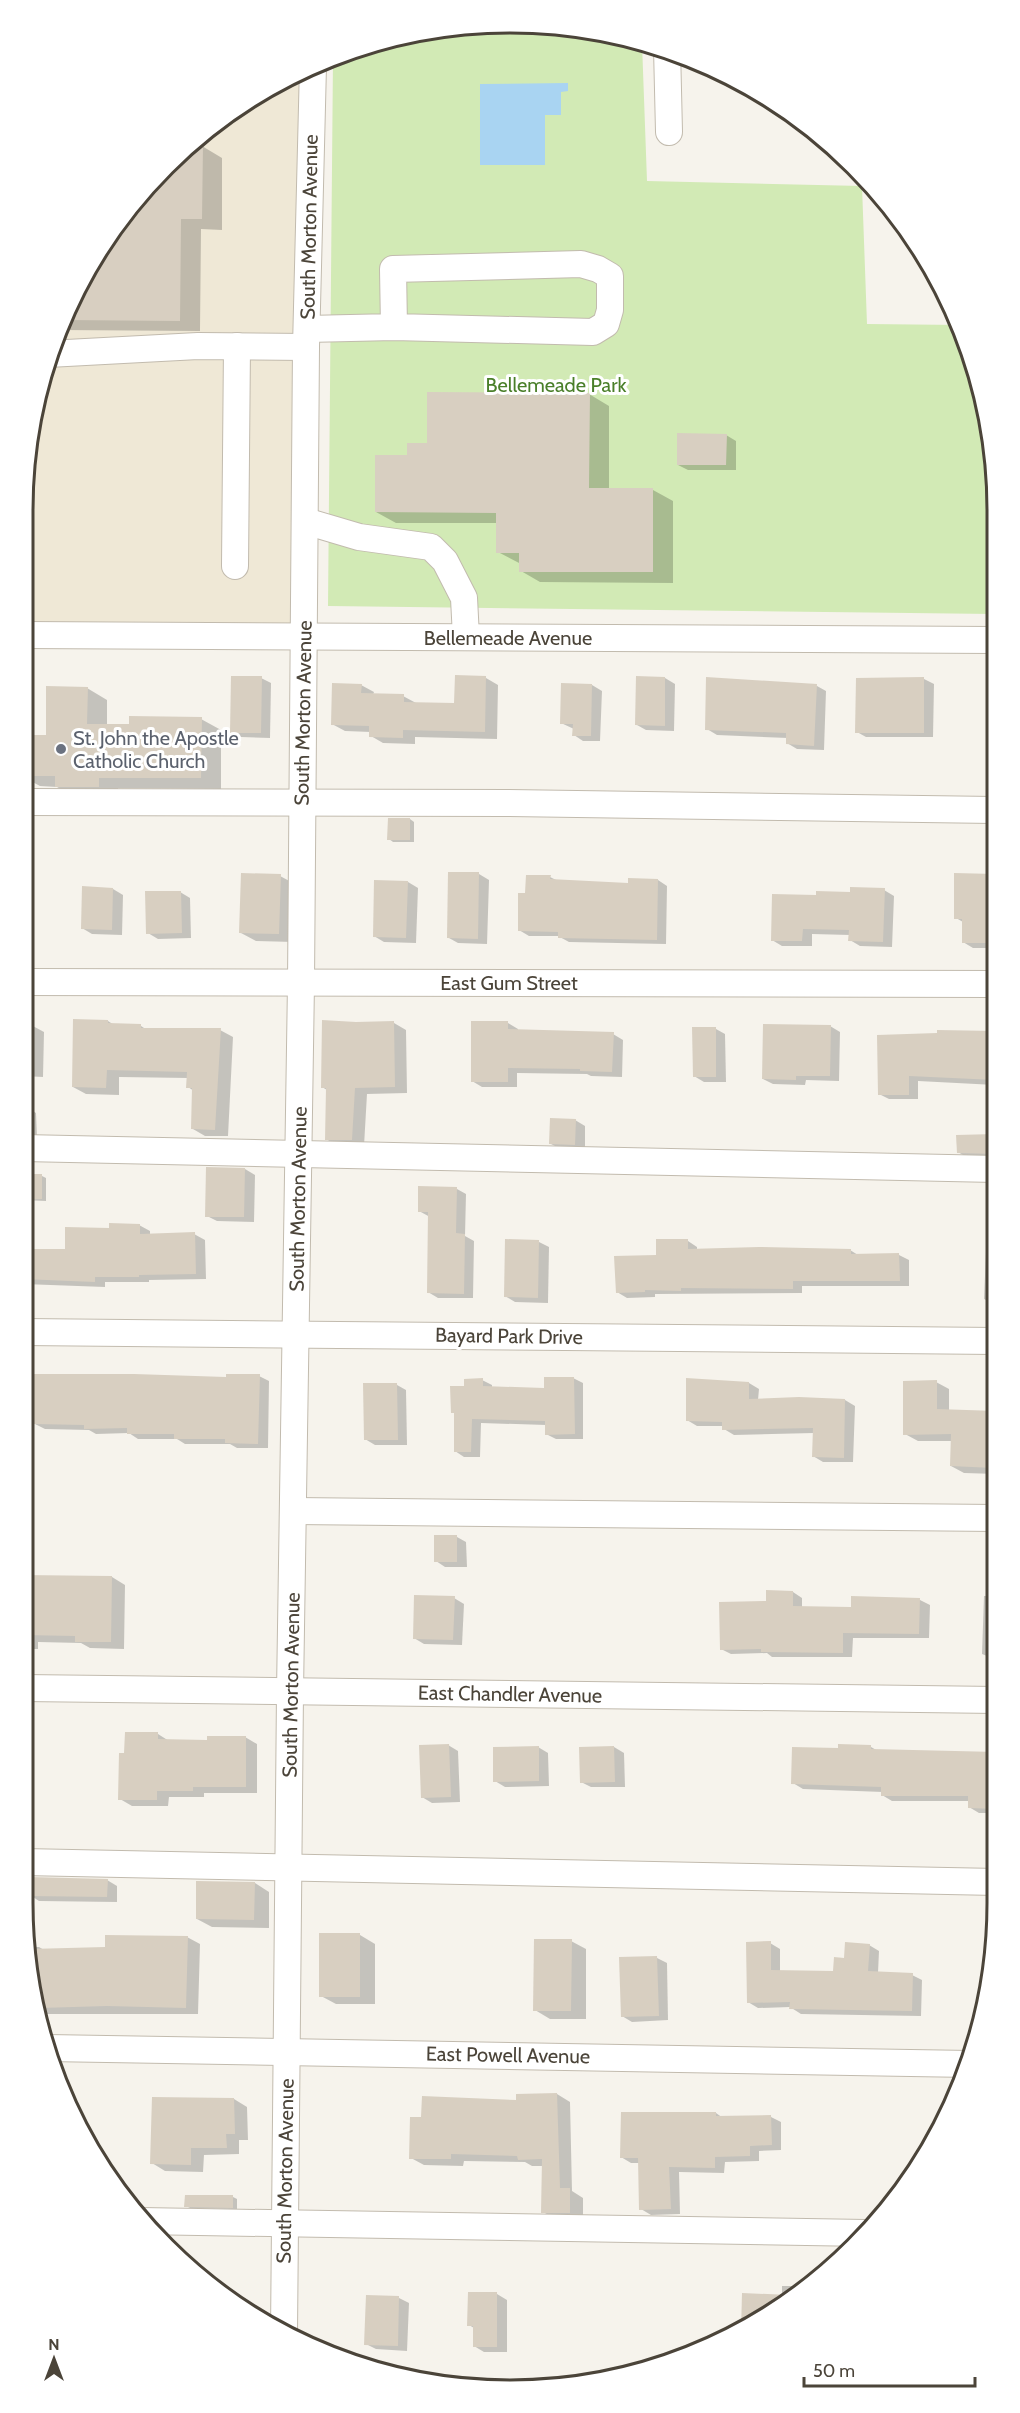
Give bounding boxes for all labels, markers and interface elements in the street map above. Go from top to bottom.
street label: South Morton Avenue [295,134,323,320]
park label: Bellemeade Park [485,373,627,397]
street label: South Morton Avenue [289,620,317,806]
street label: Bellemeade Avenue [424,626,592,650]
place label: St. John the Apostle Catholic Church [73,726,239,773]
marker: St. John the Apostle Catholic Church [54,742,68,756]
street label: East Gum Street [440,971,578,995]
street label: South Morton Avenue [284,1106,312,1292]
street label: Bayard Park Drive [435,1323,583,1349]
street label: South Morton Avenue [277,1592,305,1778]
street label: East Chandler Avenue [418,1680,602,1708]
street label: East Powell Avenue [426,2042,590,2068]
street label: South Morton Avenue [271,2078,299,2264]
north arrow [24,2329,84,2389]
text: N [48,2335,60,2354]
scale bar [804,2350,975,2388]
text: 50 m [813,2360,855,2382]

